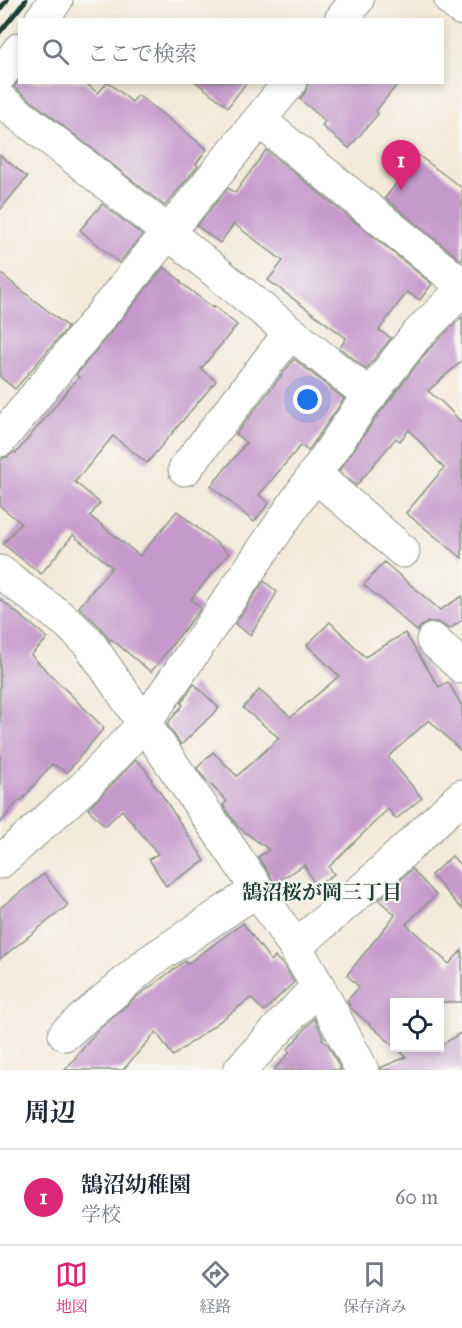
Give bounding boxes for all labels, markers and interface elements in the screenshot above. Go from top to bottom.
search box [18,18,444,84]
icon: search [39,35,72,68]
text: ここで検索 [87,40,197,67]
pin: 1 [382,140,420,190]
your location [293,385,322,414]
district label: 鵠沼桜が岡三丁目 [242,880,402,904]
map controls [390,998,444,1052]
button: locate [390,998,444,1052]
text: 周辺 [24,1096,76,1128]
text: 鵠沼幼稚園 [81,1171,191,1198]
text: 1 [40,1185,47,1209]
text: 60 m [395,1185,438,1209]
text: 学校 [81,1202,121,1226]
tab: 地図 [55,1258,88,1317]
tab: 経路 [199,1258,232,1317]
tab: 保存済み [343,1258,407,1317]

